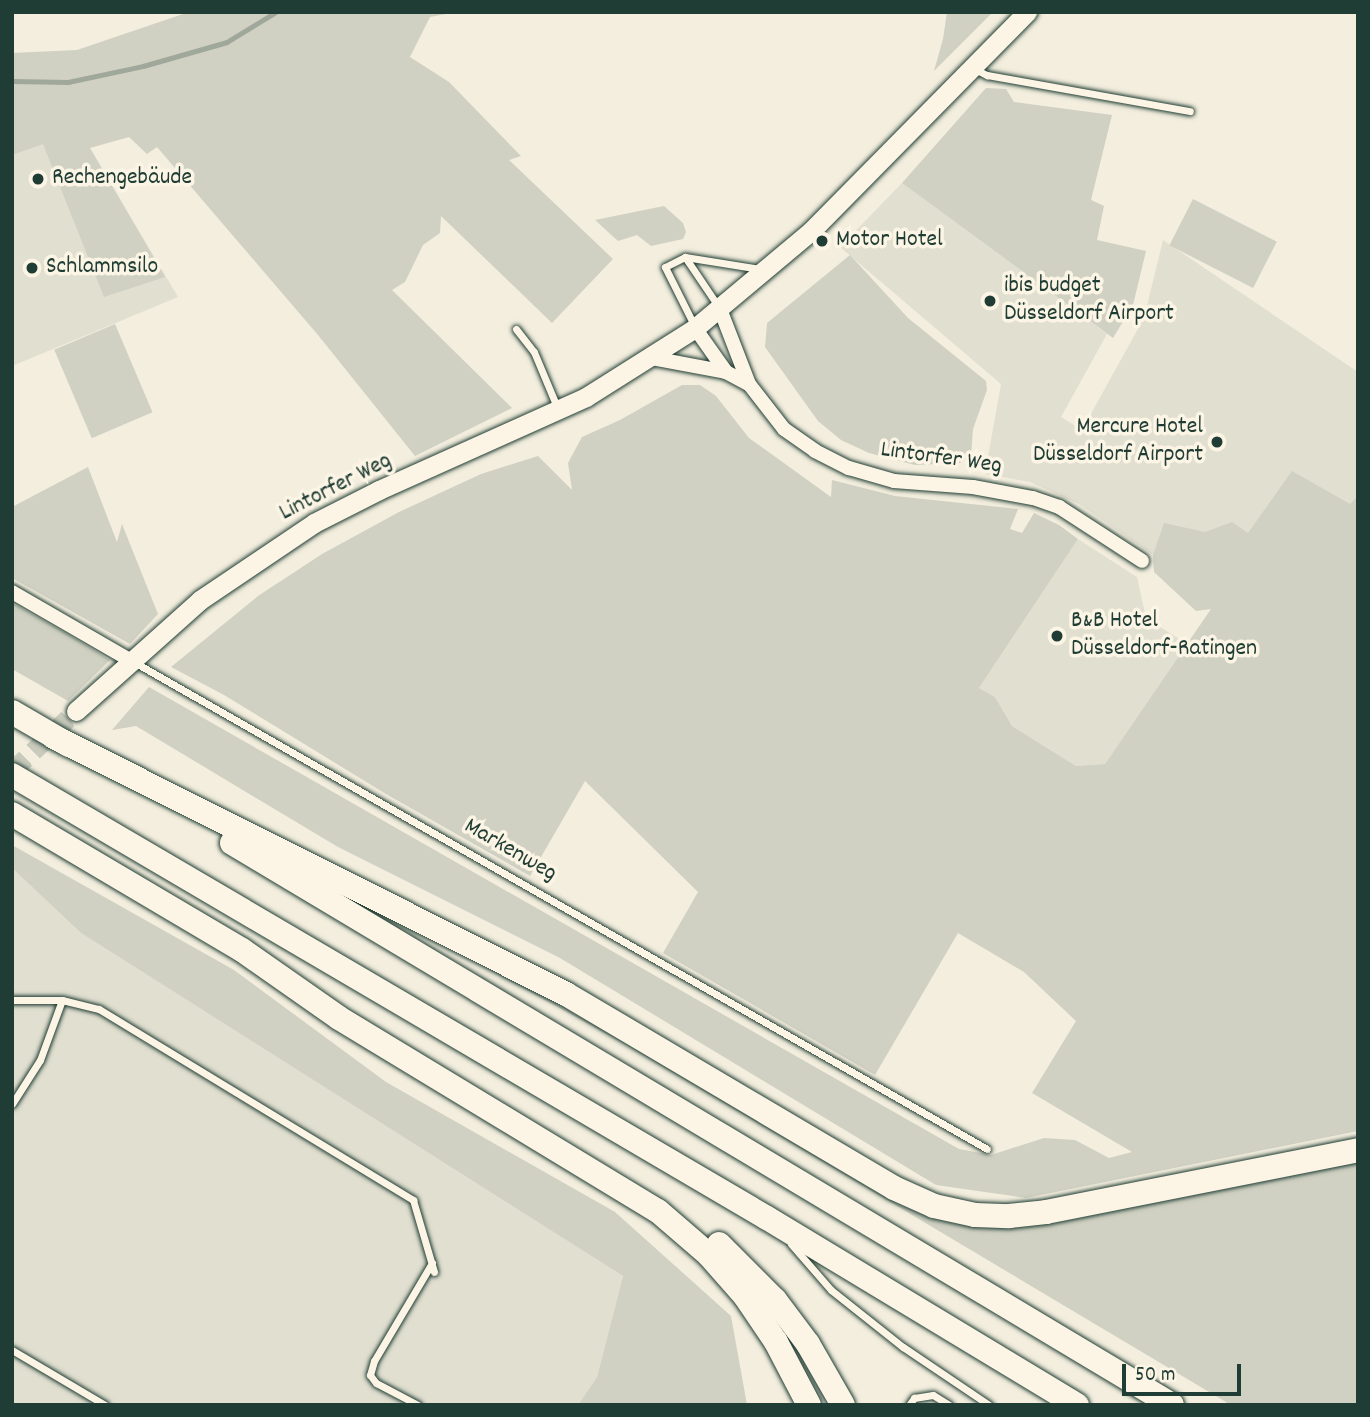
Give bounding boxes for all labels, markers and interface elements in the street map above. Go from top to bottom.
place label: Rechengebäude [52,165,192,193]
marker: Rechengebäude [30,171,46,187]
place label: Motor Hotel [836,227,943,255]
marker: Motor Hotel [814,233,830,249]
place label: Schlammsilo [46,254,158,282]
marker: Schlammsilo [24,260,40,276]
place label: ibis budget Düsseldorf Airport [1004,273,1174,329]
marker: ibis budget Düsseldorf Airport [982,293,998,309]
place label: Mercure Hotel Düsseldorf Airport [1033,414,1203,470]
marker: Mercure Hotel Düsseldorf Airport [1209,434,1225,450]
street label: Lintorfer Weg [879,436,1003,482]
street label: Lintorfer Weg [275,447,397,529]
place label: B&B Hotel Düsseldorf-Ratingen [1071,608,1257,664]
marker: B&B Hotel Düsseldorf-Ratingen [1049,628,1065,644]
street label: Markenweg [459,813,561,889]
scale bar [1125,1350,1244,1394]
text: 50 m [1135,1361,1175,1391]

